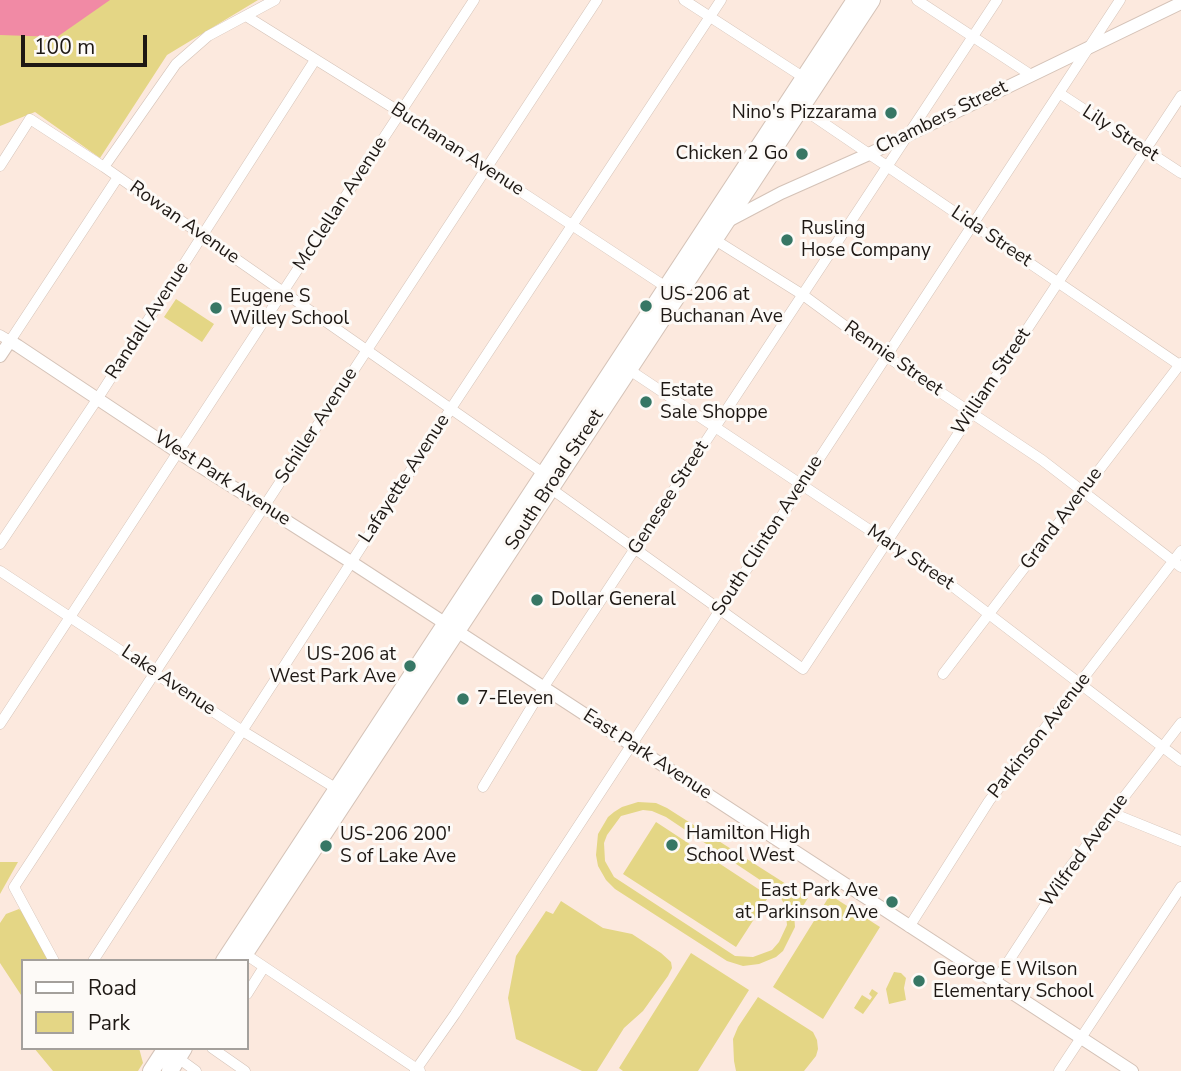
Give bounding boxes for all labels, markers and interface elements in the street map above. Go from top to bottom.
scale bar [24,21,150,65]
text: 100 m [34,33,95,61]
street label: Chambers Street [872,76,1012,160]
street label: Buchanan Avenue [386,98,528,202]
street label: Lily Street [1077,101,1163,167]
place label: Nino's Pizzarama [732,102,877,124]
marker: Nino's Pizzarama [883,105,899,121]
street label: McClellan Avenue [289,133,393,275]
place label: Chicken 2 Go [676,143,788,165]
marker: Chicken 2 Go [794,146,810,162]
street label: Rowan Avenue [125,177,243,269]
street label: Lida Street [946,202,1036,272]
place label: Rusling Hose Company [801,218,931,262]
marker: Rusling Hose Company [779,232,795,248]
street label: Randall Avenue [102,258,194,384]
place label: US-206 at Buchanan Ave [660,284,783,328]
place label: Eugene S Willey School [230,286,349,330]
marker: US-206 at Buchanan Ave [638,298,654,314]
marker: Eugene S Willey School [208,300,224,316]
street label: Rennie Street [839,317,947,401]
street label: William Street [948,324,1036,440]
street label: Schiller Avenue [271,364,363,488]
place label: Estate Sale Shoppe [660,380,768,424]
marker: Estate Sale Shoppe [638,394,654,410]
street label: South Broad Street [501,405,609,555]
street label: Lafayette Avenue [355,410,455,548]
street label: West Park Avenue [150,426,294,532]
street label: Genesee Street [624,437,714,559]
street label: South Clinton Avenue [708,452,828,620]
street label: Grand Avenue [1016,463,1108,575]
street label: Mary Street [862,521,958,595]
place label: Dollar General [551,589,676,611]
marker: Dollar General [529,592,545,608]
street label: Lake Avenue [116,641,220,721]
place label: US-206 at West Park Ave [270,644,396,688]
marker: US-206 at West Park Ave [402,658,418,674]
street label: Parkinson Avenue [984,669,1096,803]
place label: 7-Eleven [477,688,554,710]
marker: 7-Eleven [455,691,471,707]
street label: East Park Avenue [578,705,716,805]
street label: Wilfred Avenue [1036,790,1134,912]
place label: Hamilton High School West [686,823,810,867]
place label: US-206 200' S of Lake Ave [340,824,456,868]
marker: Hamilton High School West [664,837,680,853]
marker: US-206 200' S of Lake Ave [318,838,334,854]
place label: East Park Ave at Parkinson Ave [735,880,878,924]
marker: East Park Ave at Parkinson Ave [884,894,900,910]
legend [21,959,248,1050]
place label: George E Wilson Elementary School [933,959,1094,1003]
marker: George E Wilson Elementary School [911,973,927,989]
text: Road [88,974,137,1002]
text: Park [88,1009,130,1037]

